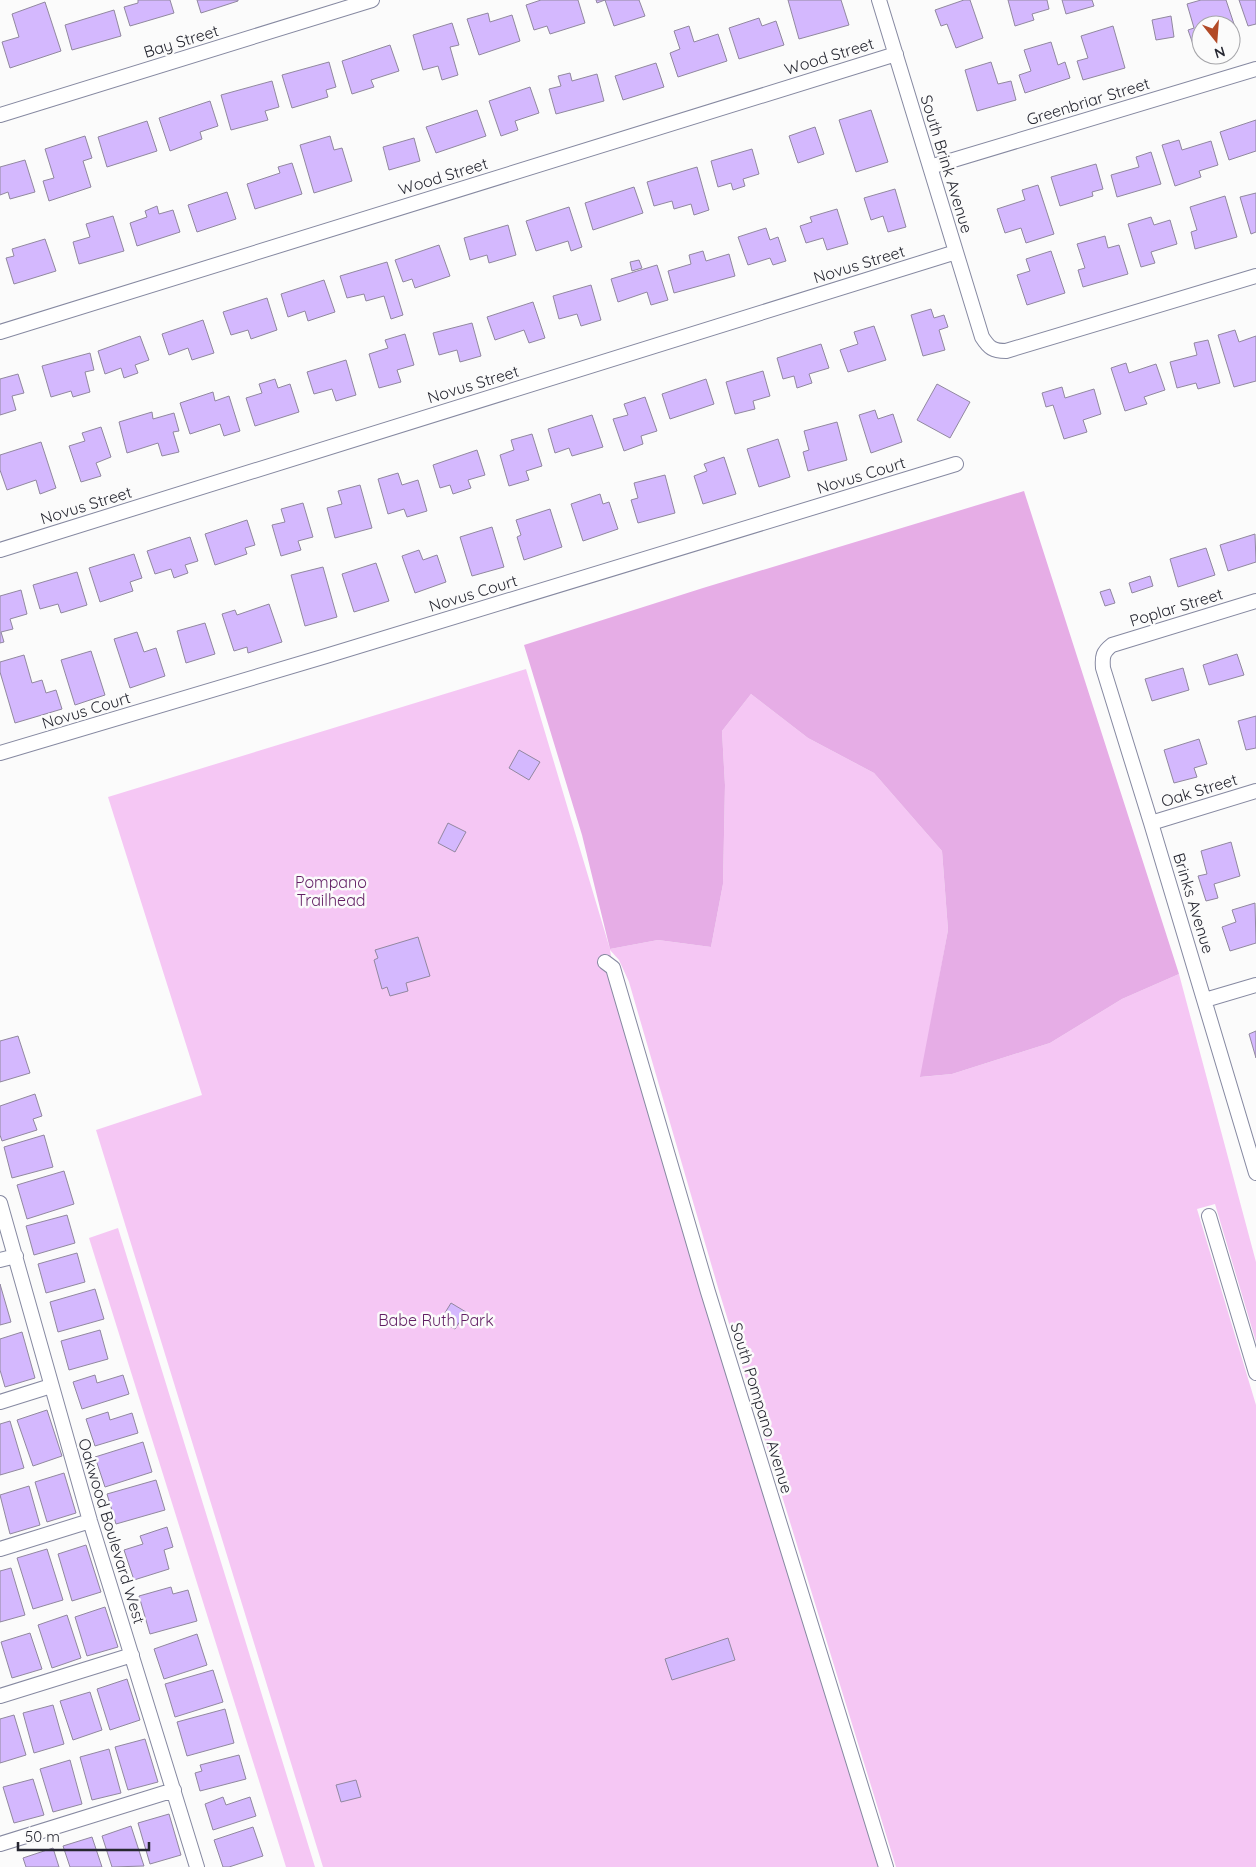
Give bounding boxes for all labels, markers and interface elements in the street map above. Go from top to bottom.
north arrow [1191,15,1241,65]
street label: Bay Street [141,20,221,62]
street label: Wood Street [782,33,876,79]
text: N [1212,42,1227,63]
street label: Greenbriar Street [1024,73,1152,129]
street label: South Brink Avenue [916,92,978,236]
street label: Wood Street [396,153,490,199]
street label: Novus Street [811,241,907,287]
street label: Novus Street [425,361,521,407]
street label: Novus Court [814,452,908,498]
street label: Novus Street [38,482,134,528]
street label: Novus Court [426,570,520,616]
street label: Poplar Street [1127,583,1225,631]
street label: Novus Court [39,687,133,733]
street label: Oak Street [1158,769,1240,811]
street label: Brinks Avenue [1169,850,1219,956]
park label: Pompano Trailhead [295,872,367,910]
park label: Babe Ruth Park [378,1310,494,1330]
street label: South Pompano Avenue [726,1320,798,1496]
street label: Oakwood Boulevard West [74,1436,150,1626]
scale bar [18,1820,149,1852]
text: 50 m [25,1827,60,1846]

